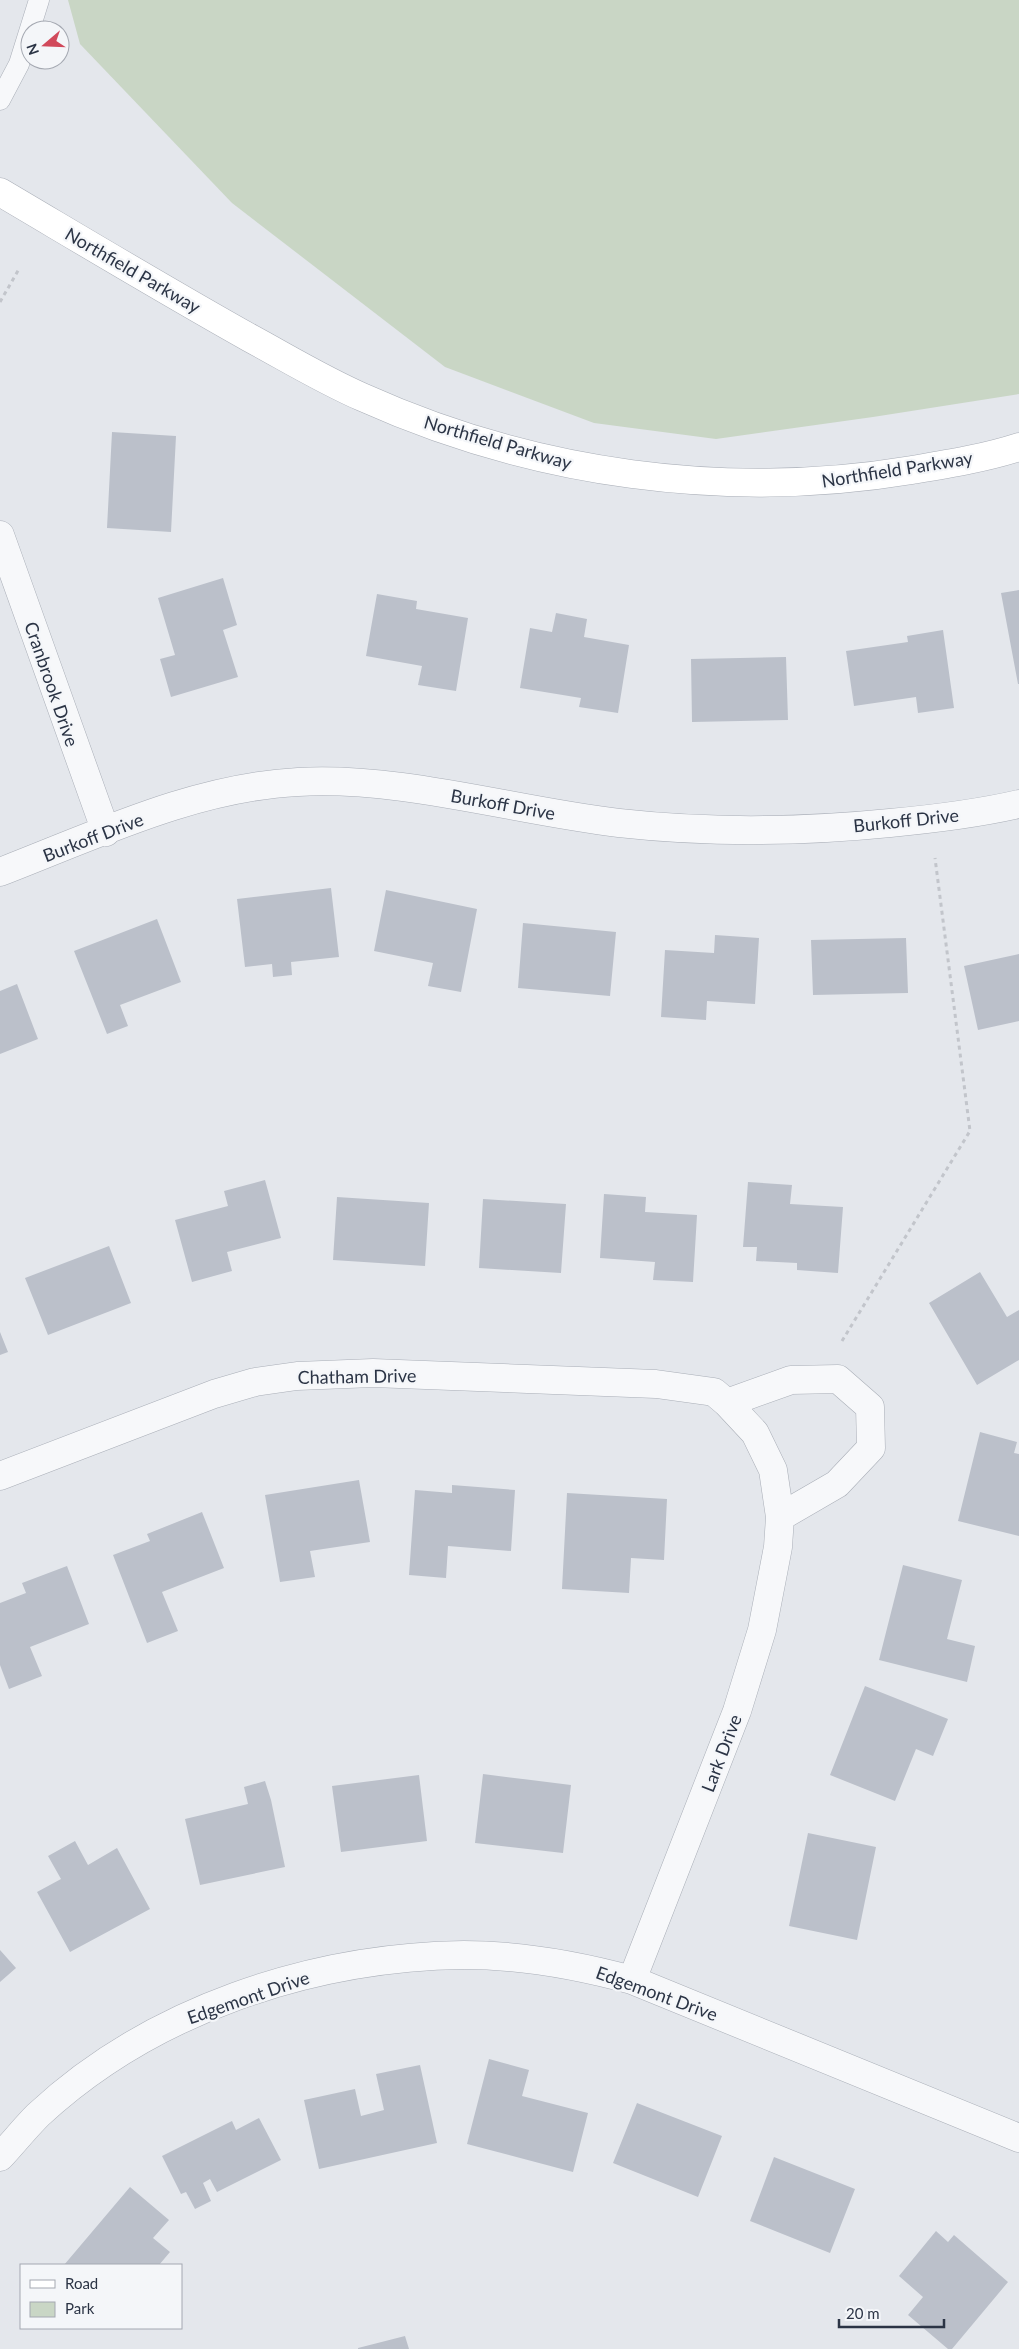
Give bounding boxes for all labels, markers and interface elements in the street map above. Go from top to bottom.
north arrow [20,20,70,70]
text: N [22,42,42,57]
street label: Northfield Parkway [61,222,205,318]
street label: Northfield Parkway [422,410,575,474]
street label: Northfield Parkway [820,446,975,492]
street label: Cranbrook Drive [20,619,84,749]
street label: Burkoff Drive [449,784,557,824]
street label: Burkoff Drive [852,804,960,836]
street label: Burkoff Drive [40,808,146,866]
street label: Chatham Drive [297,1364,417,1388]
street label: Lark Drive [696,1711,746,1795]
street label: Edgemont Drive [593,1961,721,2025]
street label: Edgemont Drive [184,1966,312,2028]
legend [20,2264,182,2329]
text: Road [65,2274,98,2292]
scale bar [839,2296,944,2328]
text: Park [65,2299,95,2317]
text: 20 m [846,2304,880,2322]

